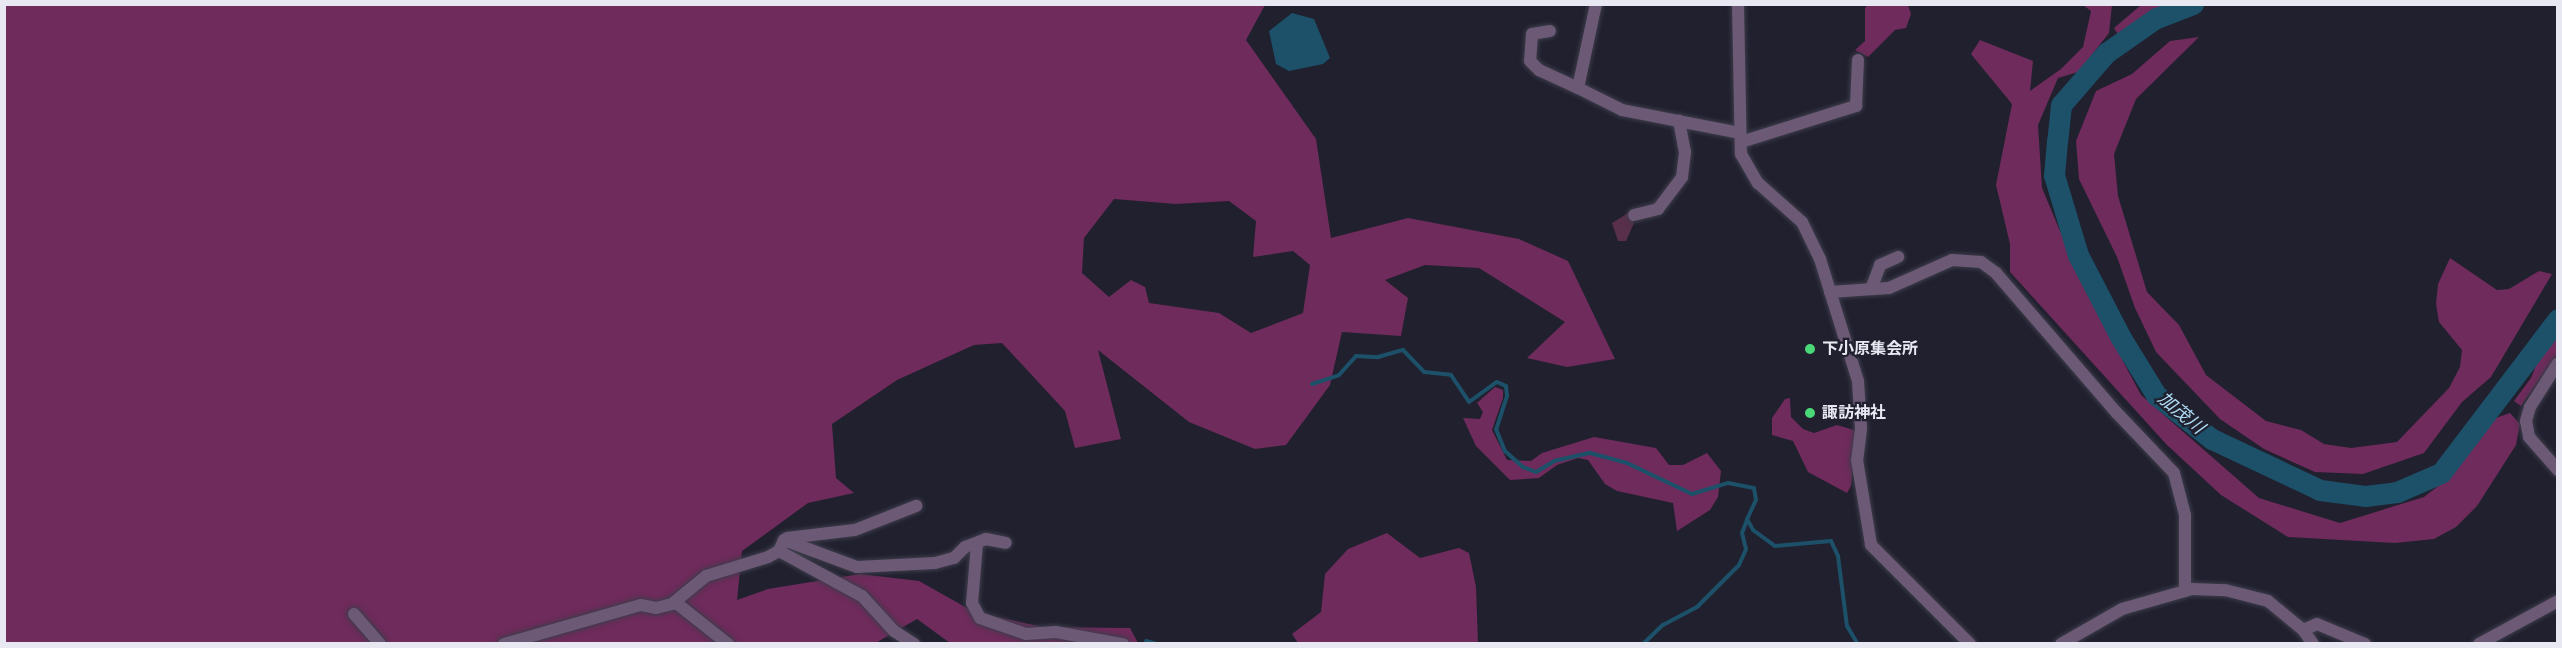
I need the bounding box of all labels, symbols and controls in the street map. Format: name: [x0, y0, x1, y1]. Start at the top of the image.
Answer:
place label: 下小原集会所: [1822, 339, 1918, 359]
marker: 下小原集会所: [1803, 342, 1817, 356]
water label: 加茂川: [2153, 387, 2209, 439]
place label: 諏訪神社: [1822, 403, 1886, 423]
marker: 諏訪神社: [1803, 406, 1817, 420]

